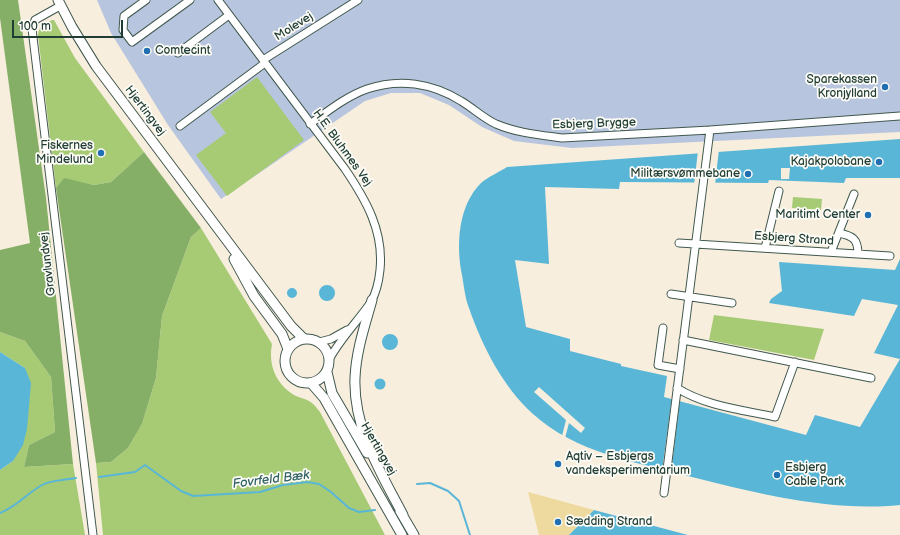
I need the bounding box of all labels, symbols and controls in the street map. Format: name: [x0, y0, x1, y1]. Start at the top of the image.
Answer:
street label: Molevej: [272, 10, 316, 44]
scale bar: [14, 12, 125, 38]
text: 100 m: [19, 19, 51, 34]
place label: Comtecint: [155, 44, 210, 58]
marker: Comtecint: [142, 46, 152, 56]
place label: Sparekassen Kronjylland: [807, 73, 877, 101]
marker: Sparekassen Kronjylland: [880, 82, 890, 92]
street label: Hjertingvej: [121, 83, 169, 139]
street label: H.E. Bluhmes Vej: [309, 107, 375, 189]
street label: Esbjerg Brygge: [552, 115, 636, 133]
place label: Fiskernes Mindelund: [36, 139, 93, 167]
marker: Fiskernes Mindelund: [96, 148, 106, 158]
place label: Kajakpolobane: [790, 155, 871, 169]
marker: Kajakpolobane: [874, 157, 884, 167]
place label: Militærsvømmebane: [630, 167, 740, 181]
marker: Militærsvømmebane: [743, 169, 753, 179]
place label: Maritimt Center: [775, 208, 860, 222]
marker: Maritimt Center: [863, 210, 873, 220]
street label: Esbjerg Strand: [754, 229, 834, 249]
street label: Gravlundvej: [37, 231, 59, 297]
street label: Hjertingvej: [357, 420, 399, 478]
place label: Aqtiv – Esbjergs vandeksperimentarium: [566, 450, 690, 478]
marker: Aqtiv – Esbjergs vandeksperimentarium: [553, 459, 563, 469]
place label: Esbjerg Cable Park: [785, 461, 844, 489]
water label: Fovrfeld Bæk: [232, 468, 310, 492]
marker: Esbjerg Cable Park: [772, 470, 782, 480]
place label: Sædding Strand: [566, 515, 652, 529]
marker: Sædding Strand: [553, 517, 563, 527]

